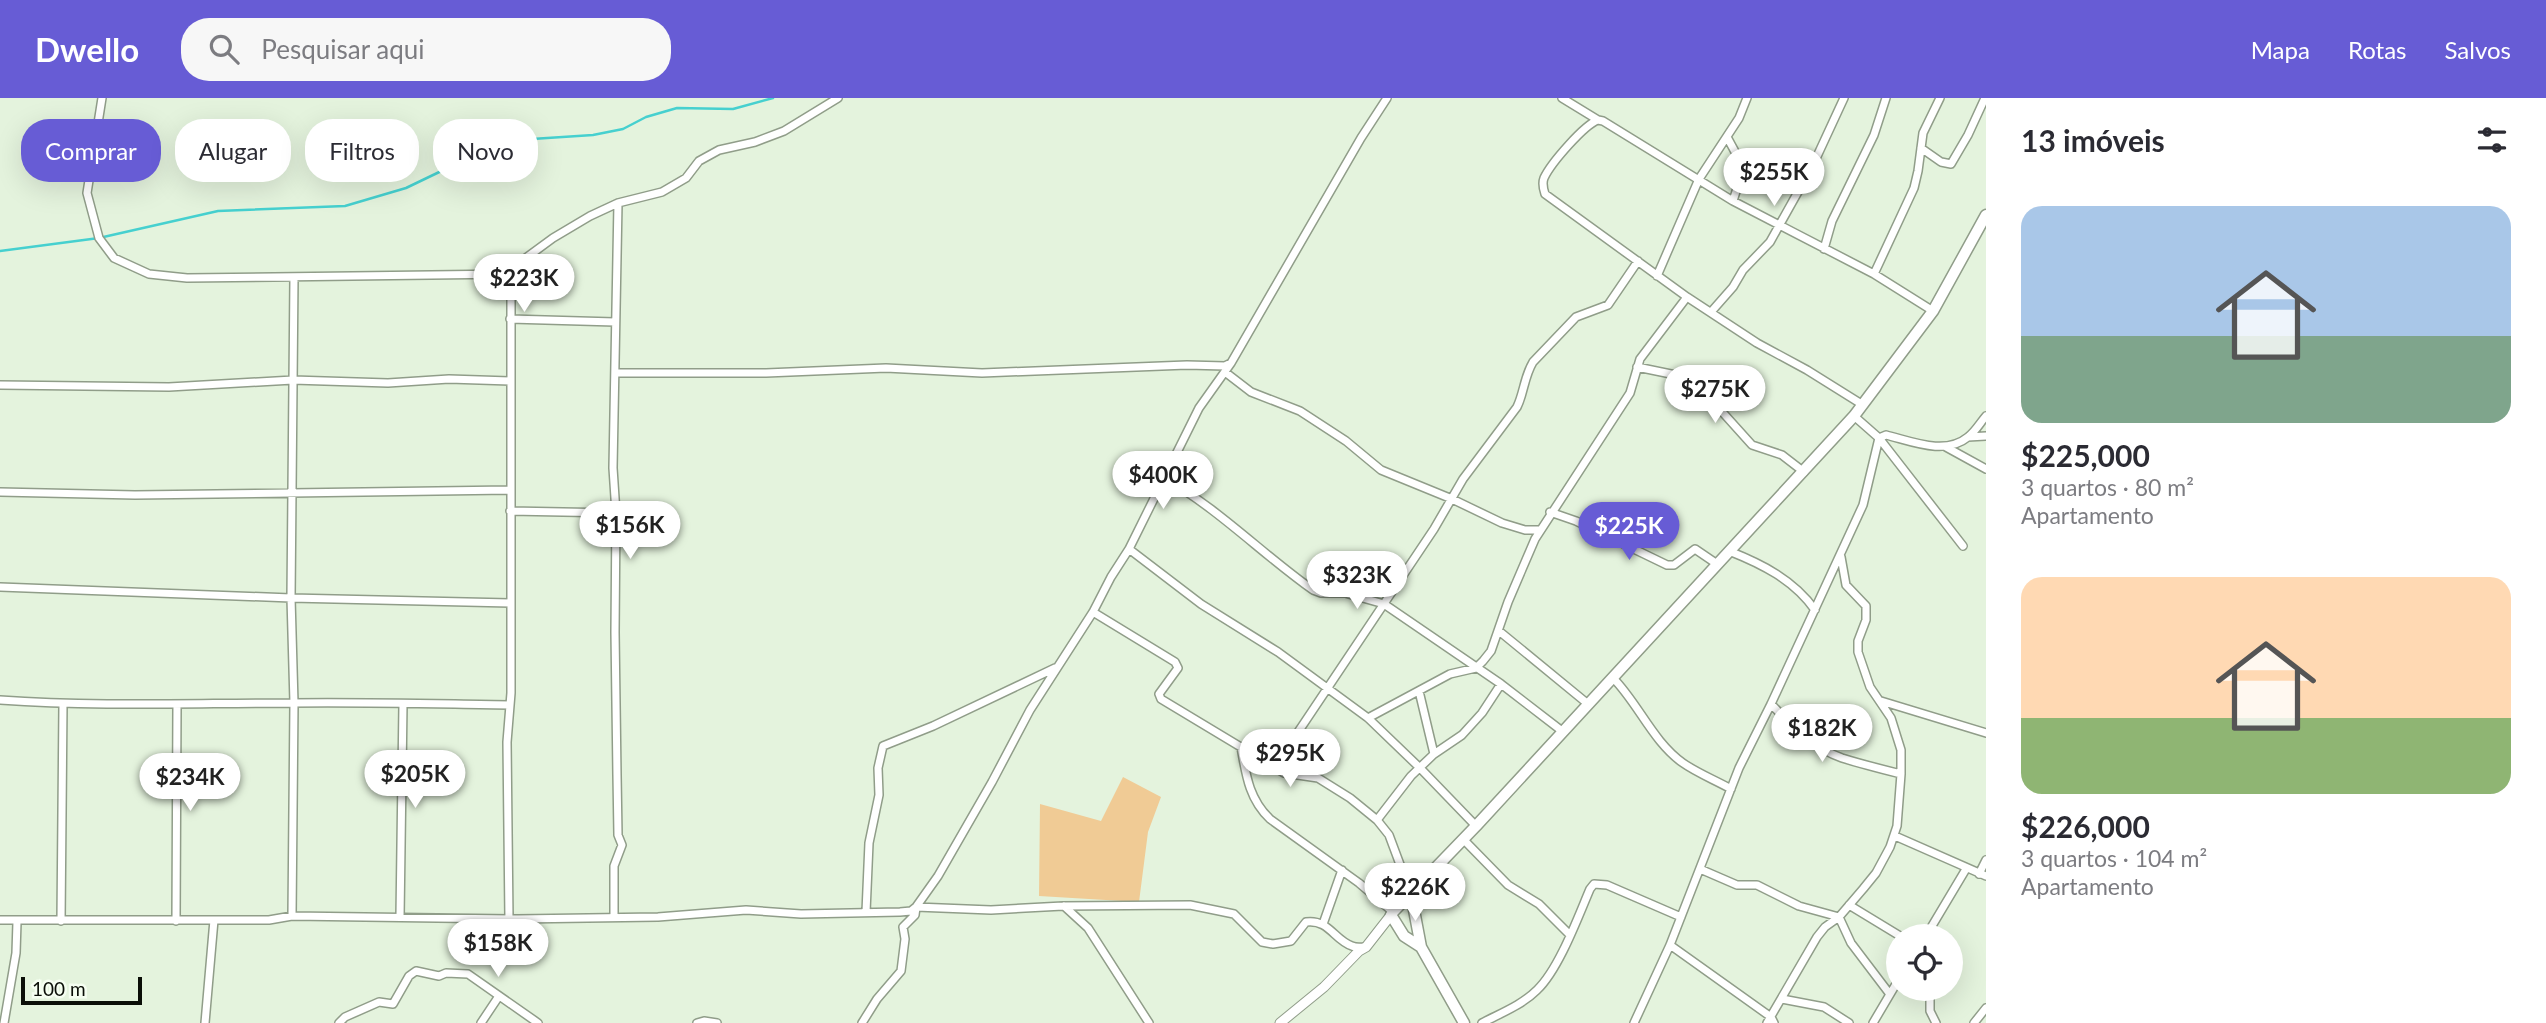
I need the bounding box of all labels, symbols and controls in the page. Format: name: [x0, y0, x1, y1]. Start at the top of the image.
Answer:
search box: [181, 18, 671, 81]
text: Dwello: [35, 29, 139, 69]
icon: search: [205, 30, 243, 68]
text: Pesquisar aqui: [261, 33, 424, 65]
text: Mapa: [2251, 35, 2310, 64]
text: Rotas: [2348, 35, 2407, 64]
text: Salvos: [2445, 35, 2511, 64]
chip: Comprar: [21, 119, 161, 182]
chip: Alugar: [175, 119, 291, 182]
chip: Filtros: [305, 119, 419, 182]
chip: Novo: [433, 119, 538, 182]
icon: filters: [2473, 121, 2511, 159]
text: 13 imóveis: [2021, 122, 2165, 158]
pin: $255K: [1725, 148, 1823, 208]
text: $255K: [1739, 157, 1809, 185]
icon: home: [2203, 252, 2329, 378]
pin: $223K: [475, 254, 573, 314]
text: $223K: [489, 263, 559, 291]
pin: $275K: [1666, 366, 1764, 425]
text: $275K: [1680, 374, 1750, 402]
text: $225,000: [2021, 437, 2150, 473]
pin: $400K: [1114, 452, 1212, 511]
text: $400K: [1128, 460, 1198, 488]
text: 3 quartos · 80 m²: [2021, 473, 2194, 501]
text: Apartamento: [2021, 501, 2154, 529]
pin: $156K: [581, 502, 679, 561]
pin: $225K: [1580, 503, 1678, 562]
text: $156K: [595, 510, 665, 538]
text: $225K: [1594, 511, 1664, 539]
pin: $323K: [1308, 552, 1406, 611]
text: $323K: [1322, 560, 1392, 588]
icon: home: [2203, 623, 2329, 749]
pin: $182K: [1773, 704, 1871, 764]
text: $182K: [1787, 713, 1857, 741]
pin: $295K: [1241, 730, 1339, 789]
text: $295K: [1255, 738, 1325, 766]
pin: $205K: [366, 750, 464, 810]
pin: $234K: [141, 754, 239, 813]
text: $205K: [380, 759, 450, 787]
text: $234K: [155, 762, 225, 790]
text: $226,000: [2021, 808, 2150, 844]
text: 3 quartos · 104 m²: [2021, 844, 2207, 872]
pin: $226K: [1366, 864, 1464, 923]
text: $226K: [1380, 872, 1450, 900]
text: Apartamento: [2021, 872, 2154, 900]
pin: $158K: [449, 920, 547, 979]
map controls: [1886, 924, 1963, 1001]
button: locate: [1886, 924, 1963, 1001]
text: $158K: [463, 928, 533, 956]
scale bar: [21, 974, 142, 1006]
text: 100 m: [32, 977, 86, 1000]

